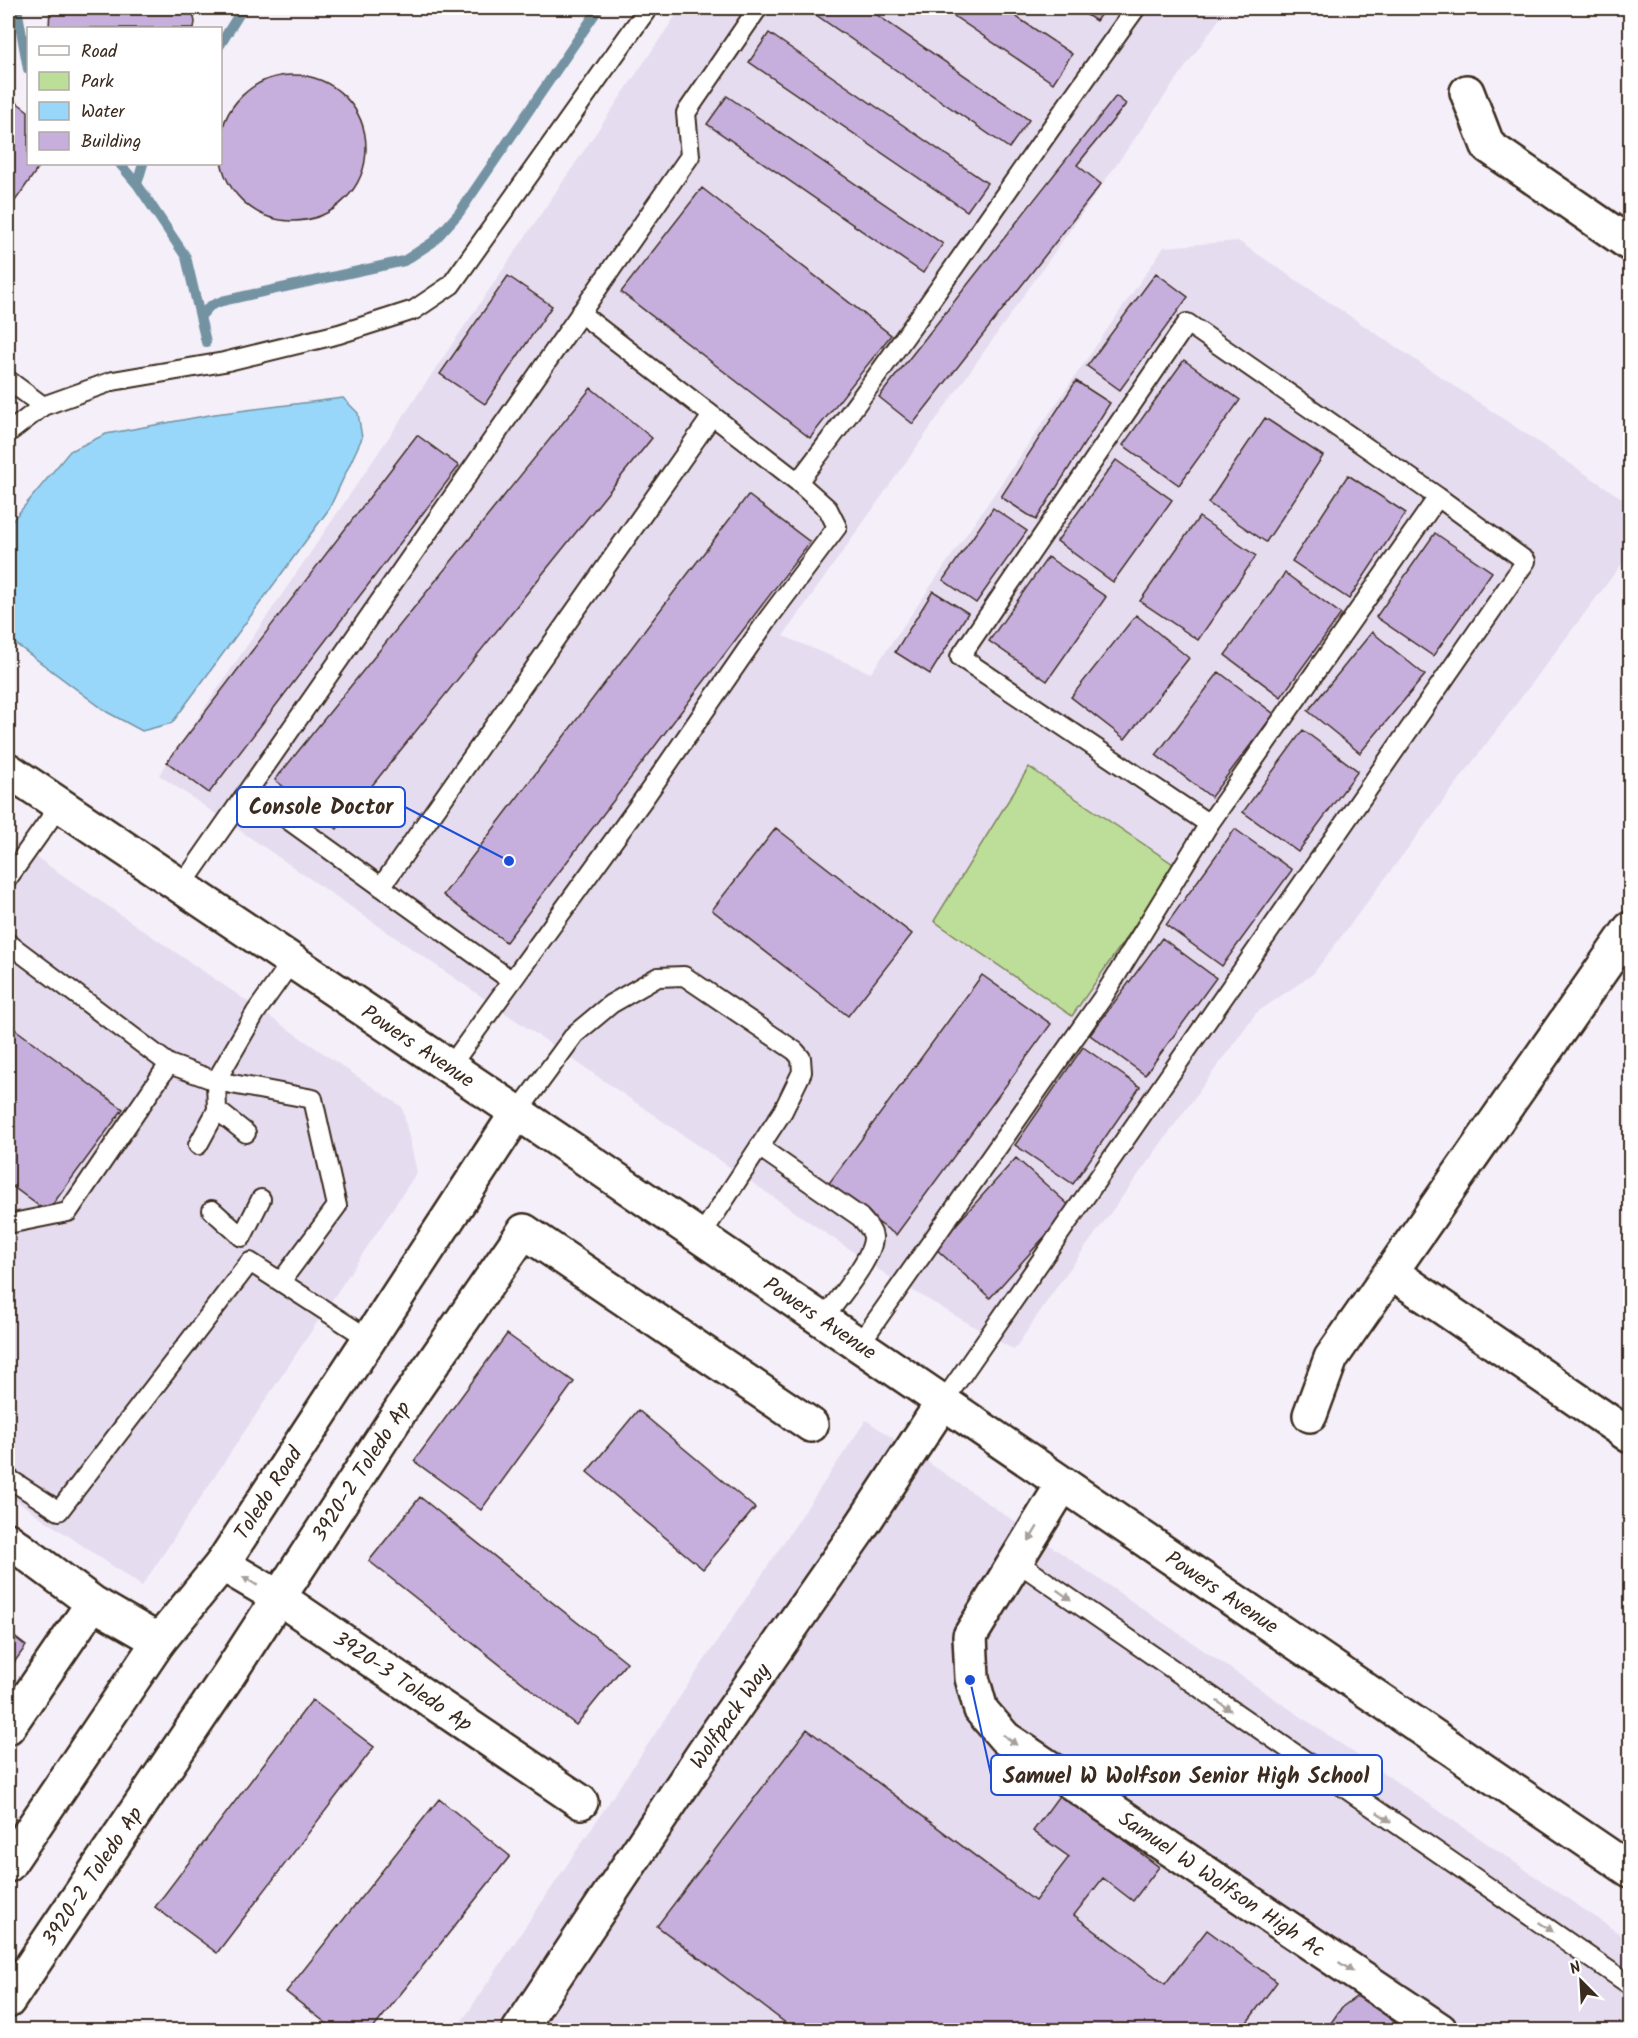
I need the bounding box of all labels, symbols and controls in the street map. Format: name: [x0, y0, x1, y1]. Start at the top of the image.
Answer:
legend: [27, 27, 222, 165]
text: Road: [81, 38, 118, 67]
text: Park: [81, 68, 114, 97]
text: Water: [81, 98, 126, 127]
text: Building: [81, 128, 141, 157]
callout: Console Doctor: [237, 787, 405, 827]
text: Console Doctor: [249, 791, 394, 826]
street label: Powers Avenue: [354, 997, 481, 1098]
street label: Powers Avenue: [756, 1269, 883, 1370]
street label: 3920-2 Toledo Ap: [304, 1395, 420, 1549]
street label: Toledo Road: [227, 1440, 312, 1547]
one-way arrow: [1028, 1526, 1039, 1542]
street label: Powers Avenue: [1158, 1543, 1285, 1644]
one-way arrow: [242, 1575, 258, 1586]
one-way arrow: [1056, 1589, 1072, 1601]
street label: 3920-3 Toledo Ap: [326, 1623, 478, 1741]
street label: Wolfpack Way: [683, 1657, 780, 1777]
one-way arrow: [1216, 1700, 1232, 1712]
one-way arrow: [1002, 1734, 1018, 1747]
callout: Samuel W Wolfson Senior High School: [991, 1755, 1382, 1795]
text: Samuel W Wolfson Senior High School: [1003, 1760, 1369, 1795]
street label: 3920-2 Toledo Ap: [34, 1801, 152, 1953]
street label: Samuel W Wolfson High Ac: [1111, 1803, 1331, 1967]
one-way arrow: [1376, 1811, 1392, 1823]
one-way arrow: [1537, 1921, 1553, 1933]
north arrow: [1551, 1951, 1611, 2011]
text: N: [1566, 1955, 1585, 1982]
one-way arrow: [1337, 1961, 1353, 1973]

